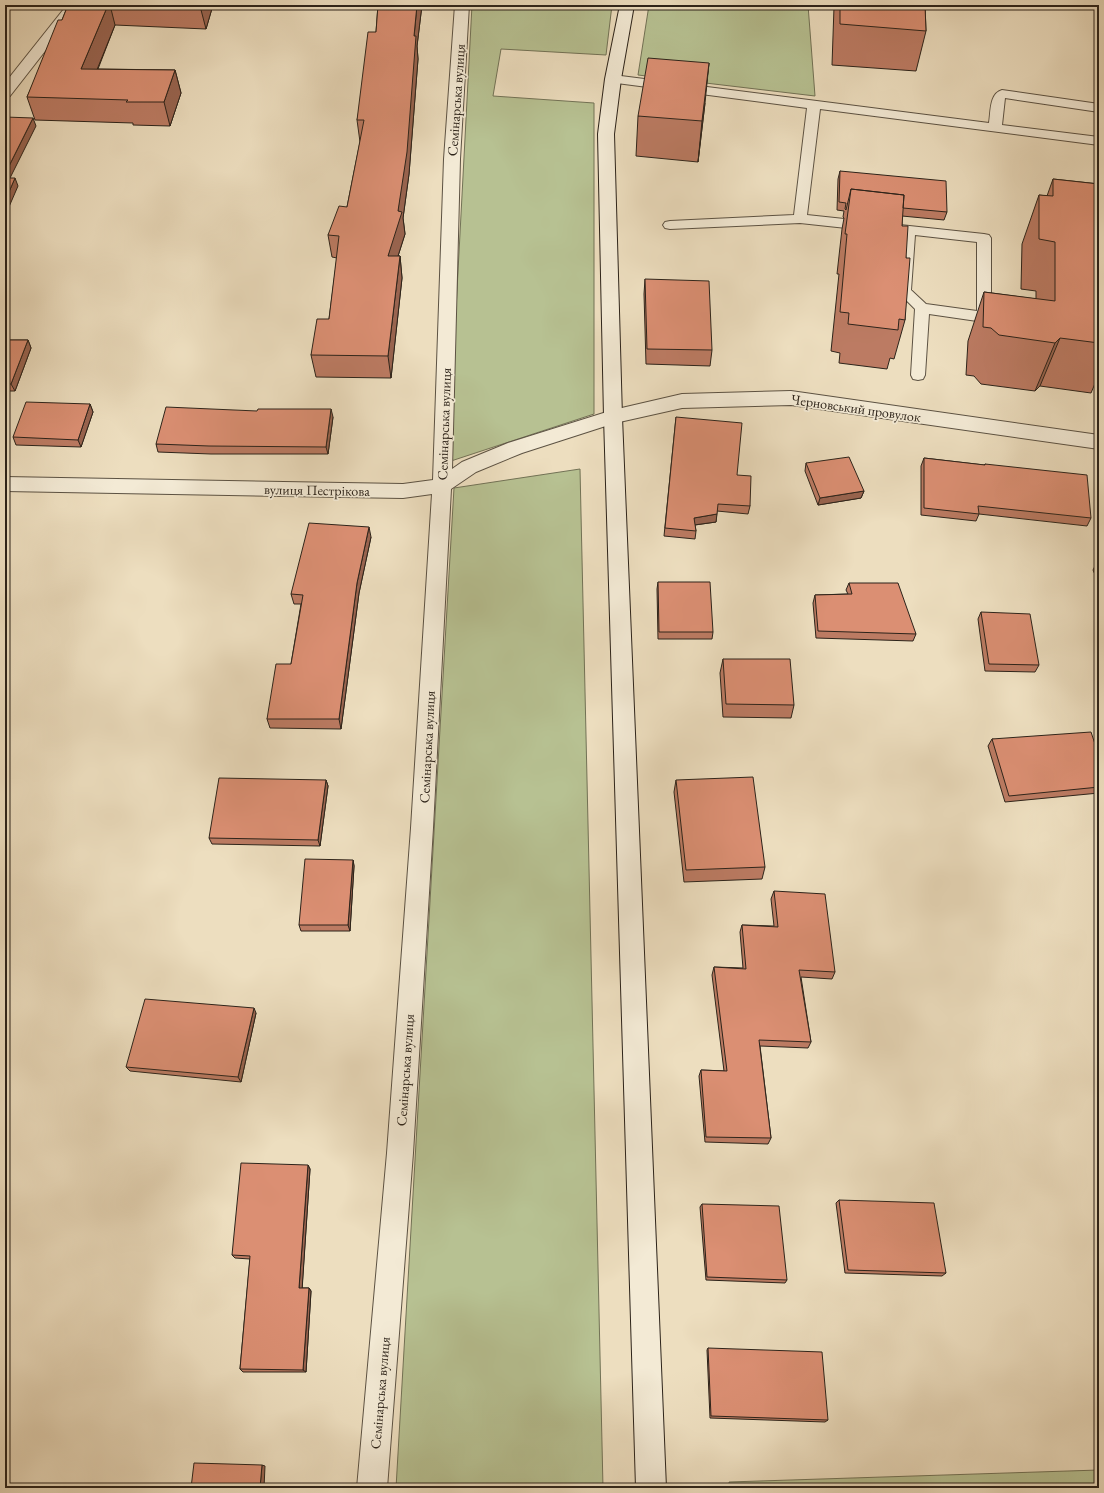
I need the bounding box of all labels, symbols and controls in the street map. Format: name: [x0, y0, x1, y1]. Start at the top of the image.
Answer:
street label: Семінарська вулиця: [443, 43, 469, 157]
street label: Семінарська вулиця: [433, 367, 455, 481]
street label: Черновський провулок: [790, 390, 922, 426]
street label: вулиця Пестрікова: [264, 480, 370, 500]
street label: Семінарська вулиця: [415, 690, 439, 804]
street label: Семінарська вулиця: [392, 1013, 418, 1127]
street label: Семінарська вулиця: [366, 1336, 394, 1450]

